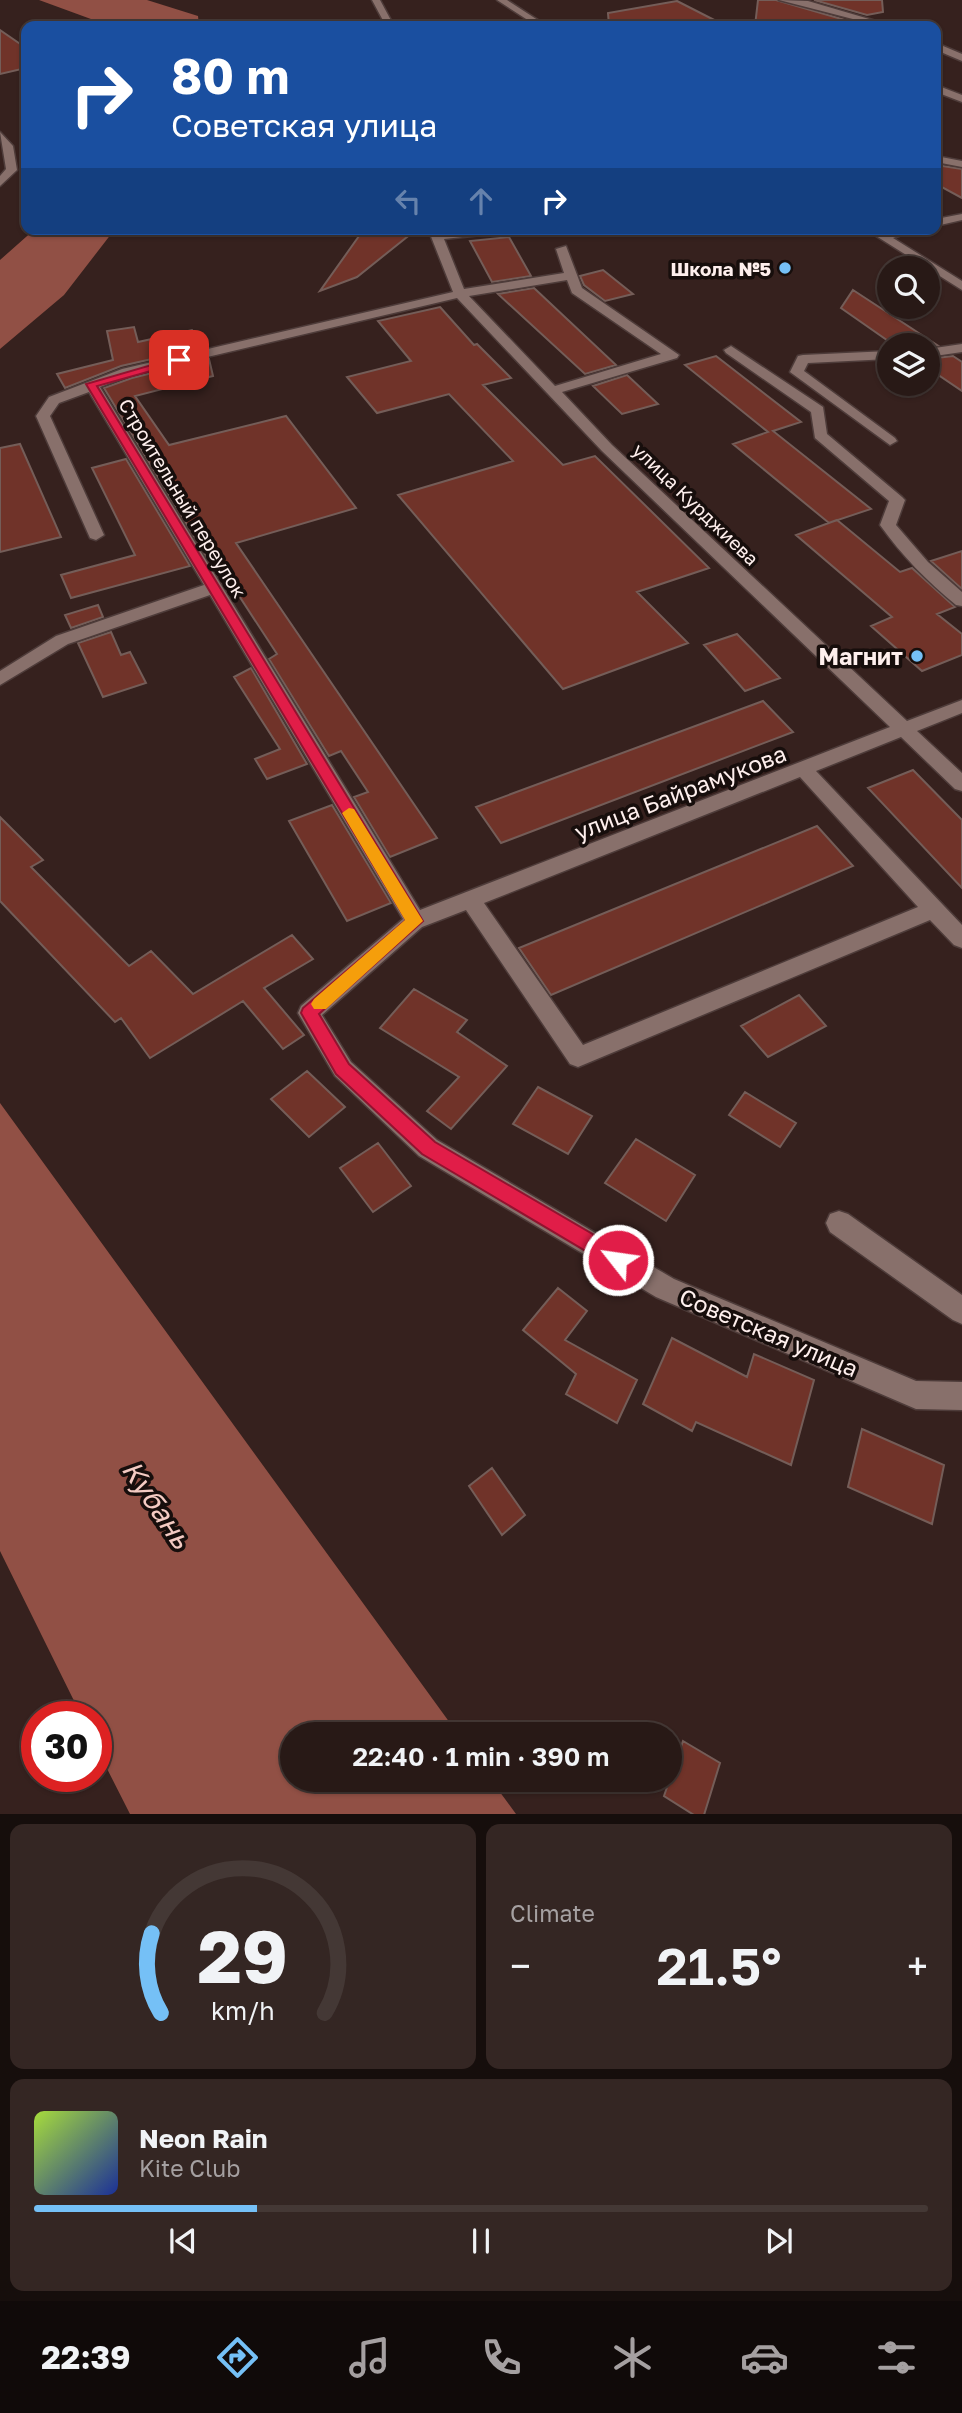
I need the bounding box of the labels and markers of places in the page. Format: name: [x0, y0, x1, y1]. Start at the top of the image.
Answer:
place label: Школа №5: [670, 257, 771, 280]
marker: Школа №5: [777, 260, 793, 276]
pin: [149, 330, 209, 390]
place label: Магнит: [819, 642, 903, 670]
marker: Магнит: [909, 648, 925, 664]

